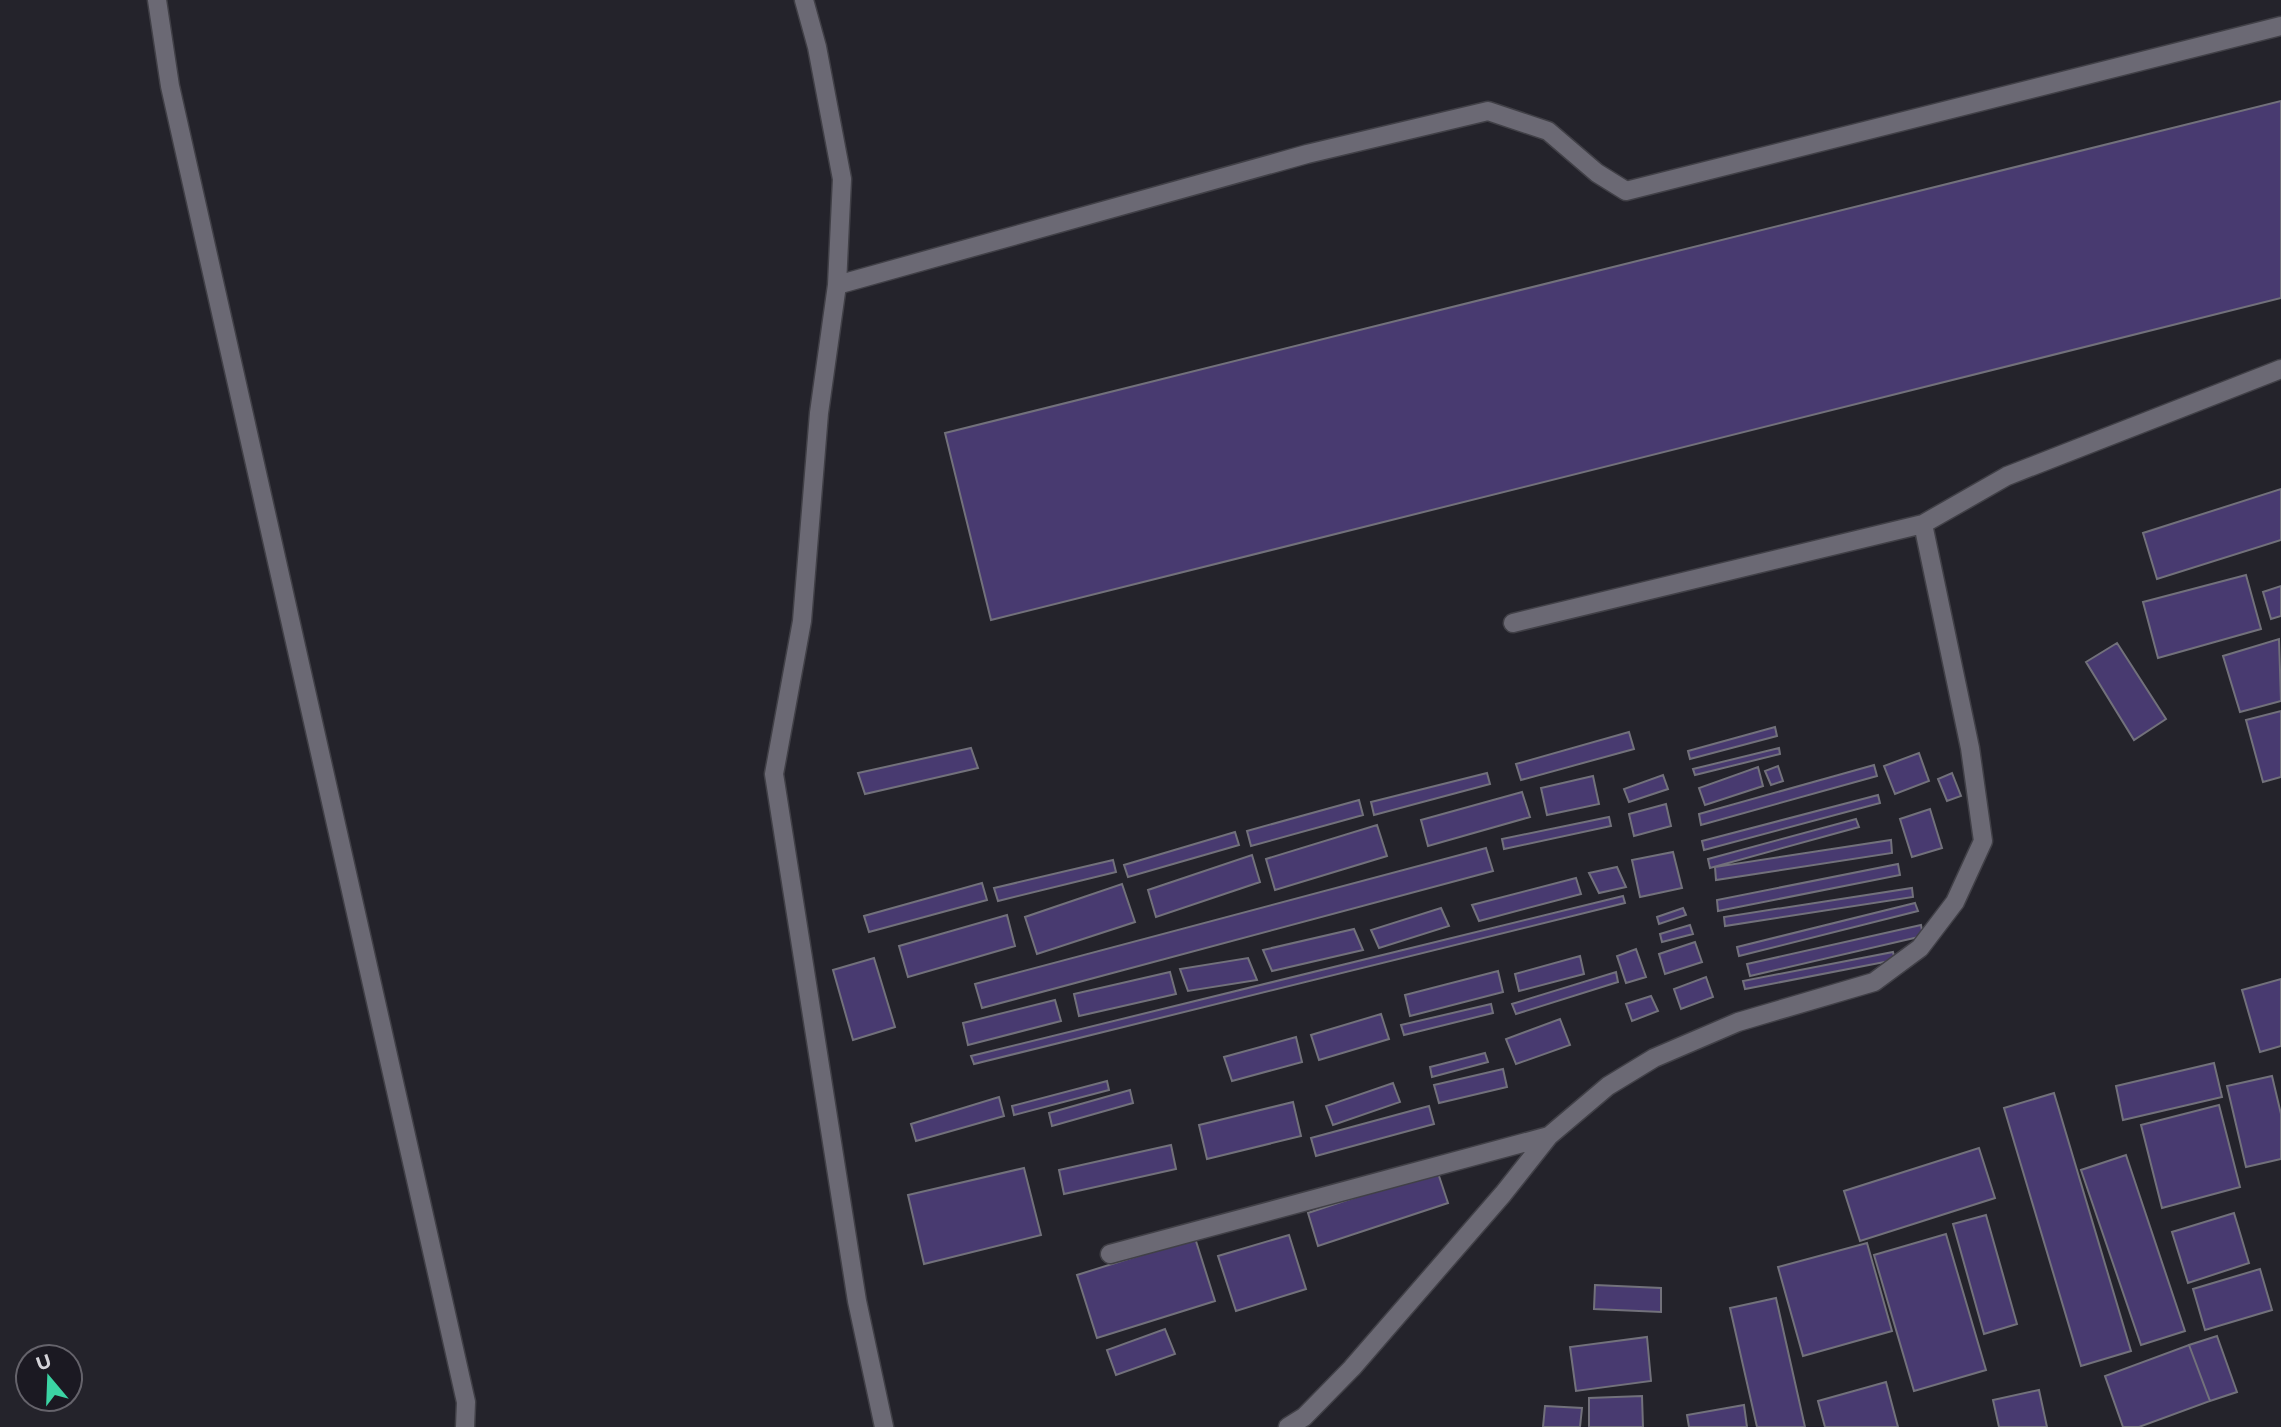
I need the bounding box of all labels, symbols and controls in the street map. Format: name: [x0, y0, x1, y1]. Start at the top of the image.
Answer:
north arrow: [14, 1343, 84, 1413]
text: U: [33, 1349, 54, 1376]

